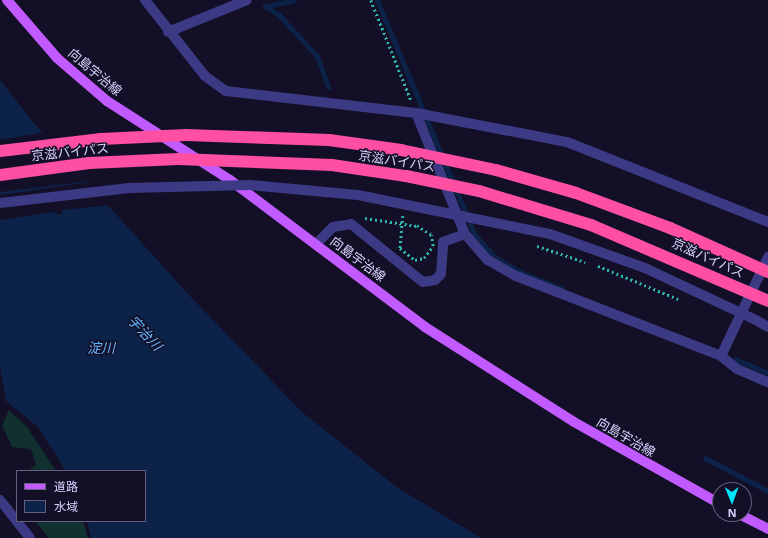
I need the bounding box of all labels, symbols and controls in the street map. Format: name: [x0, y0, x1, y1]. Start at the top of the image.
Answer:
street label: 向島宇治線: [65, 45, 125, 99]
street label: 京滋バイパス: [30, 140, 110, 164]
street label: 京滋バイパス: [357, 147, 437, 175]
street label: 向島宇治線: [327, 233, 389, 285]
street label: 京滋バイパス: [669, 235, 747, 281]
water label: 宇治川: [125, 312, 165, 354]
water label: 淀川: [87, 340, 115, 356]
street label: 向島宇治線: [594, 414, 658, 460]
legend: [16, 470, 146, 522]
text: 道路: [54, 478, 78, 495]
north arrow: [712, 482, 752, 522]
text: 水域: [54, 498, 78, 515]
text: N: [728, 506, 737, 521]

